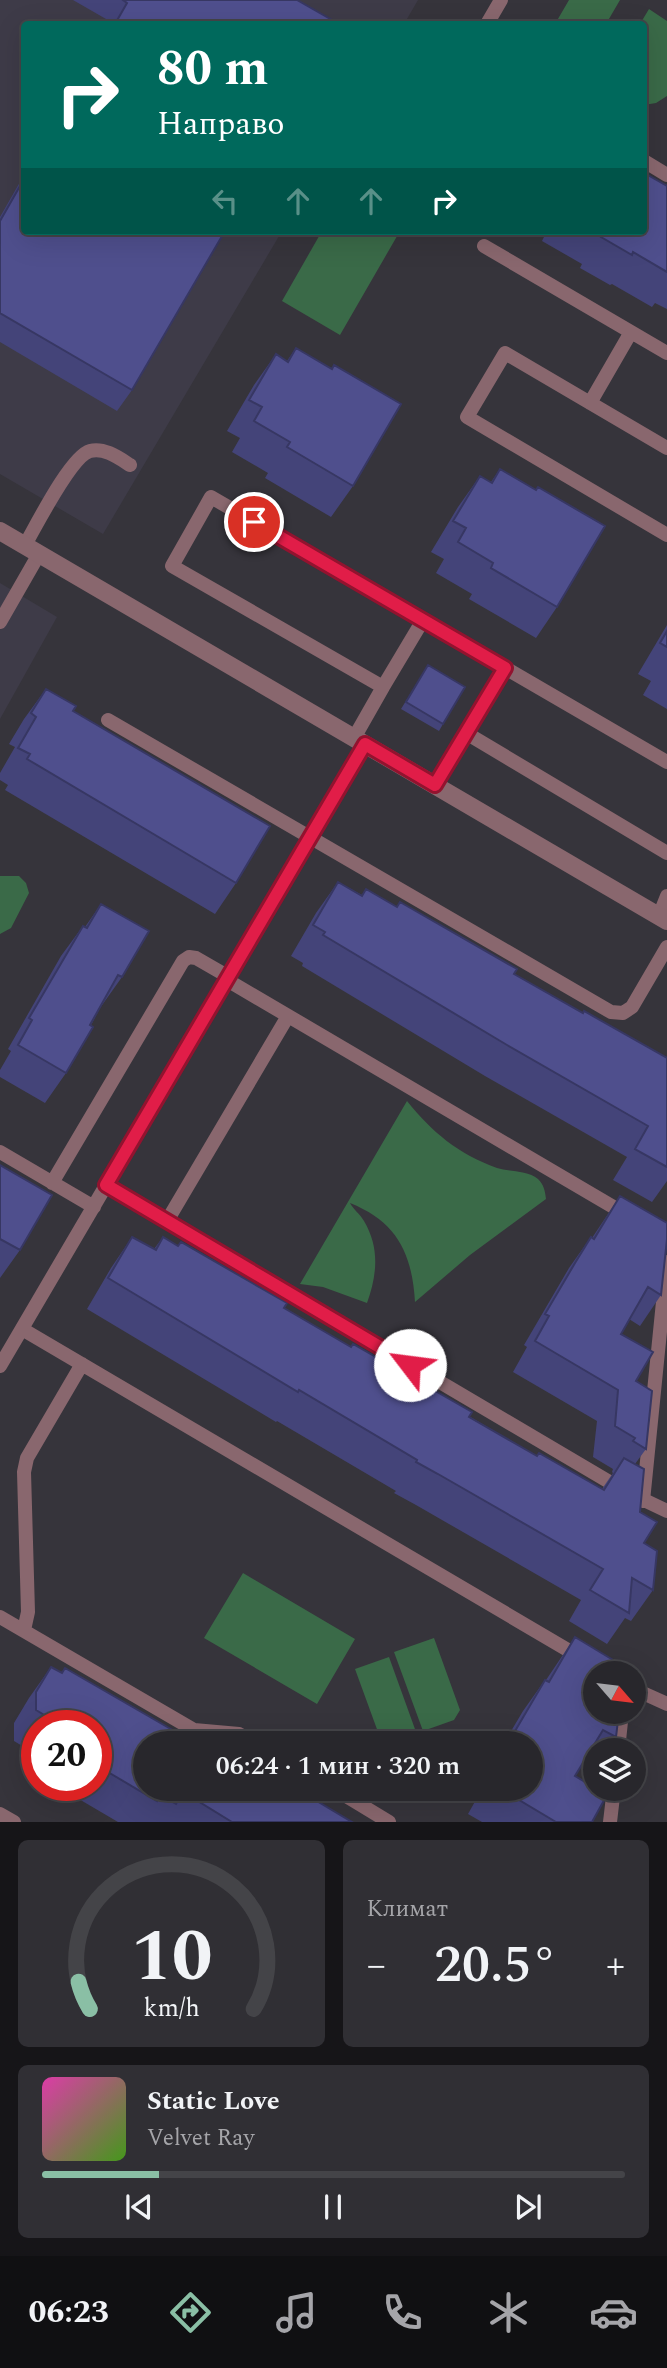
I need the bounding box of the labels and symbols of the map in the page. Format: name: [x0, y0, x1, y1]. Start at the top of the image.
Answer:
pin: [224, 492, 284, 552]
position arrow: [373, 1328, 447, 1402]
north arrow: [583, 1661, 646, 1724]
speed limit sign: 20: [21, 1710, 112, 1801]

